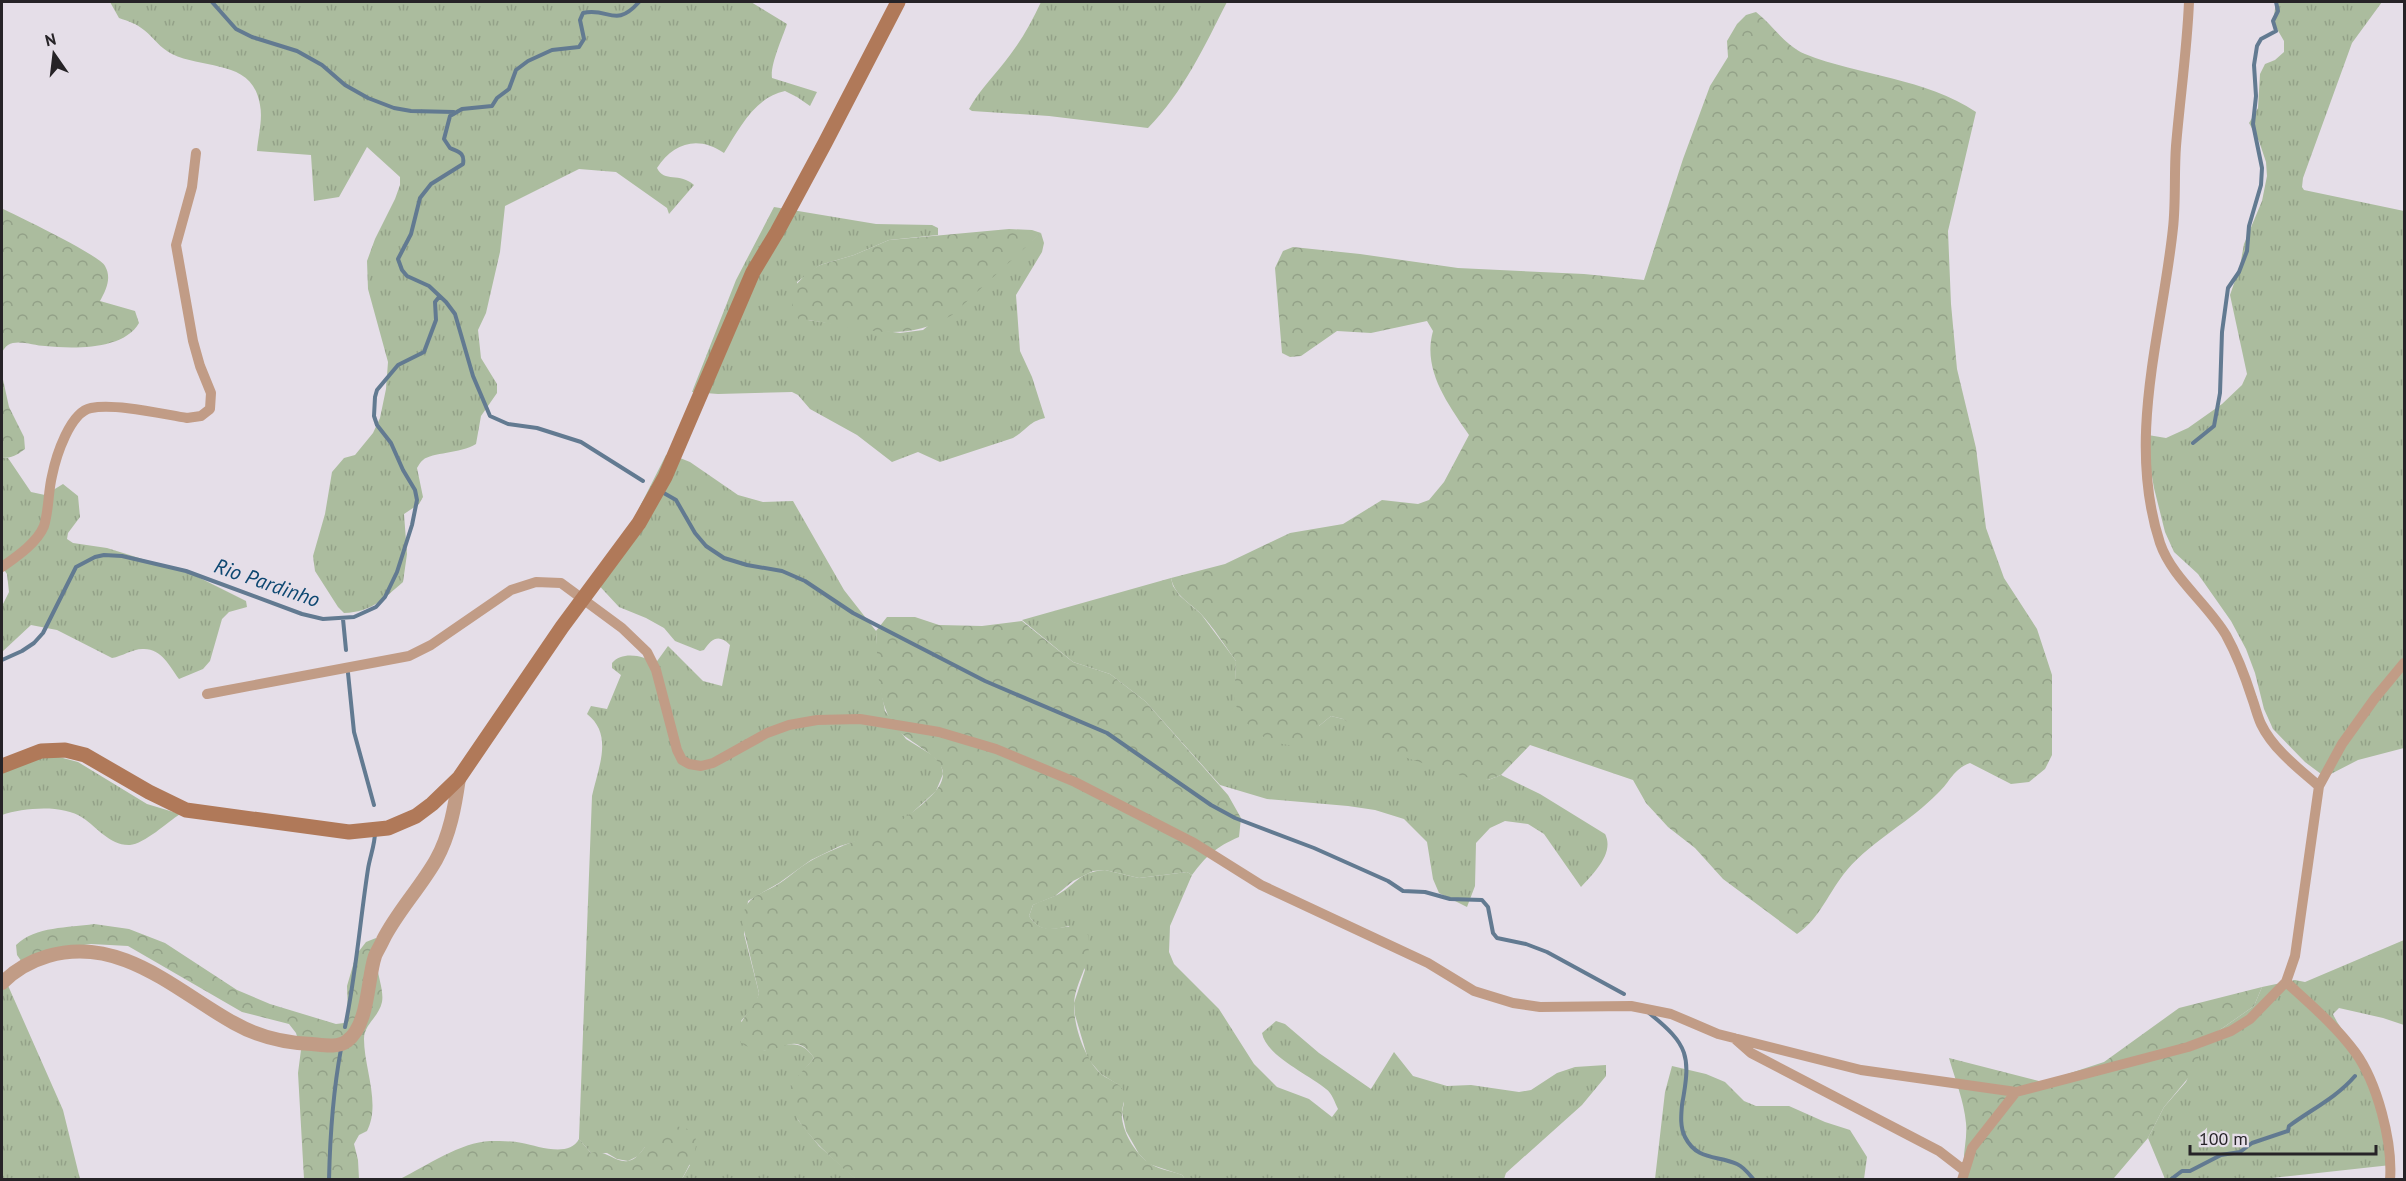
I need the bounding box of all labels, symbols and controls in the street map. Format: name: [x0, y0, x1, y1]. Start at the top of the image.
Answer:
north arrow: [24, 24, 84, 84]
text: N: [43, 28, 58, 50]
water label: Rio Pardinho: [211, 552, 324, 613]
scale bar: [2190, 1118, 2376, 1156]
text: 100 m: [2199, 1127, 2248, 1150]

